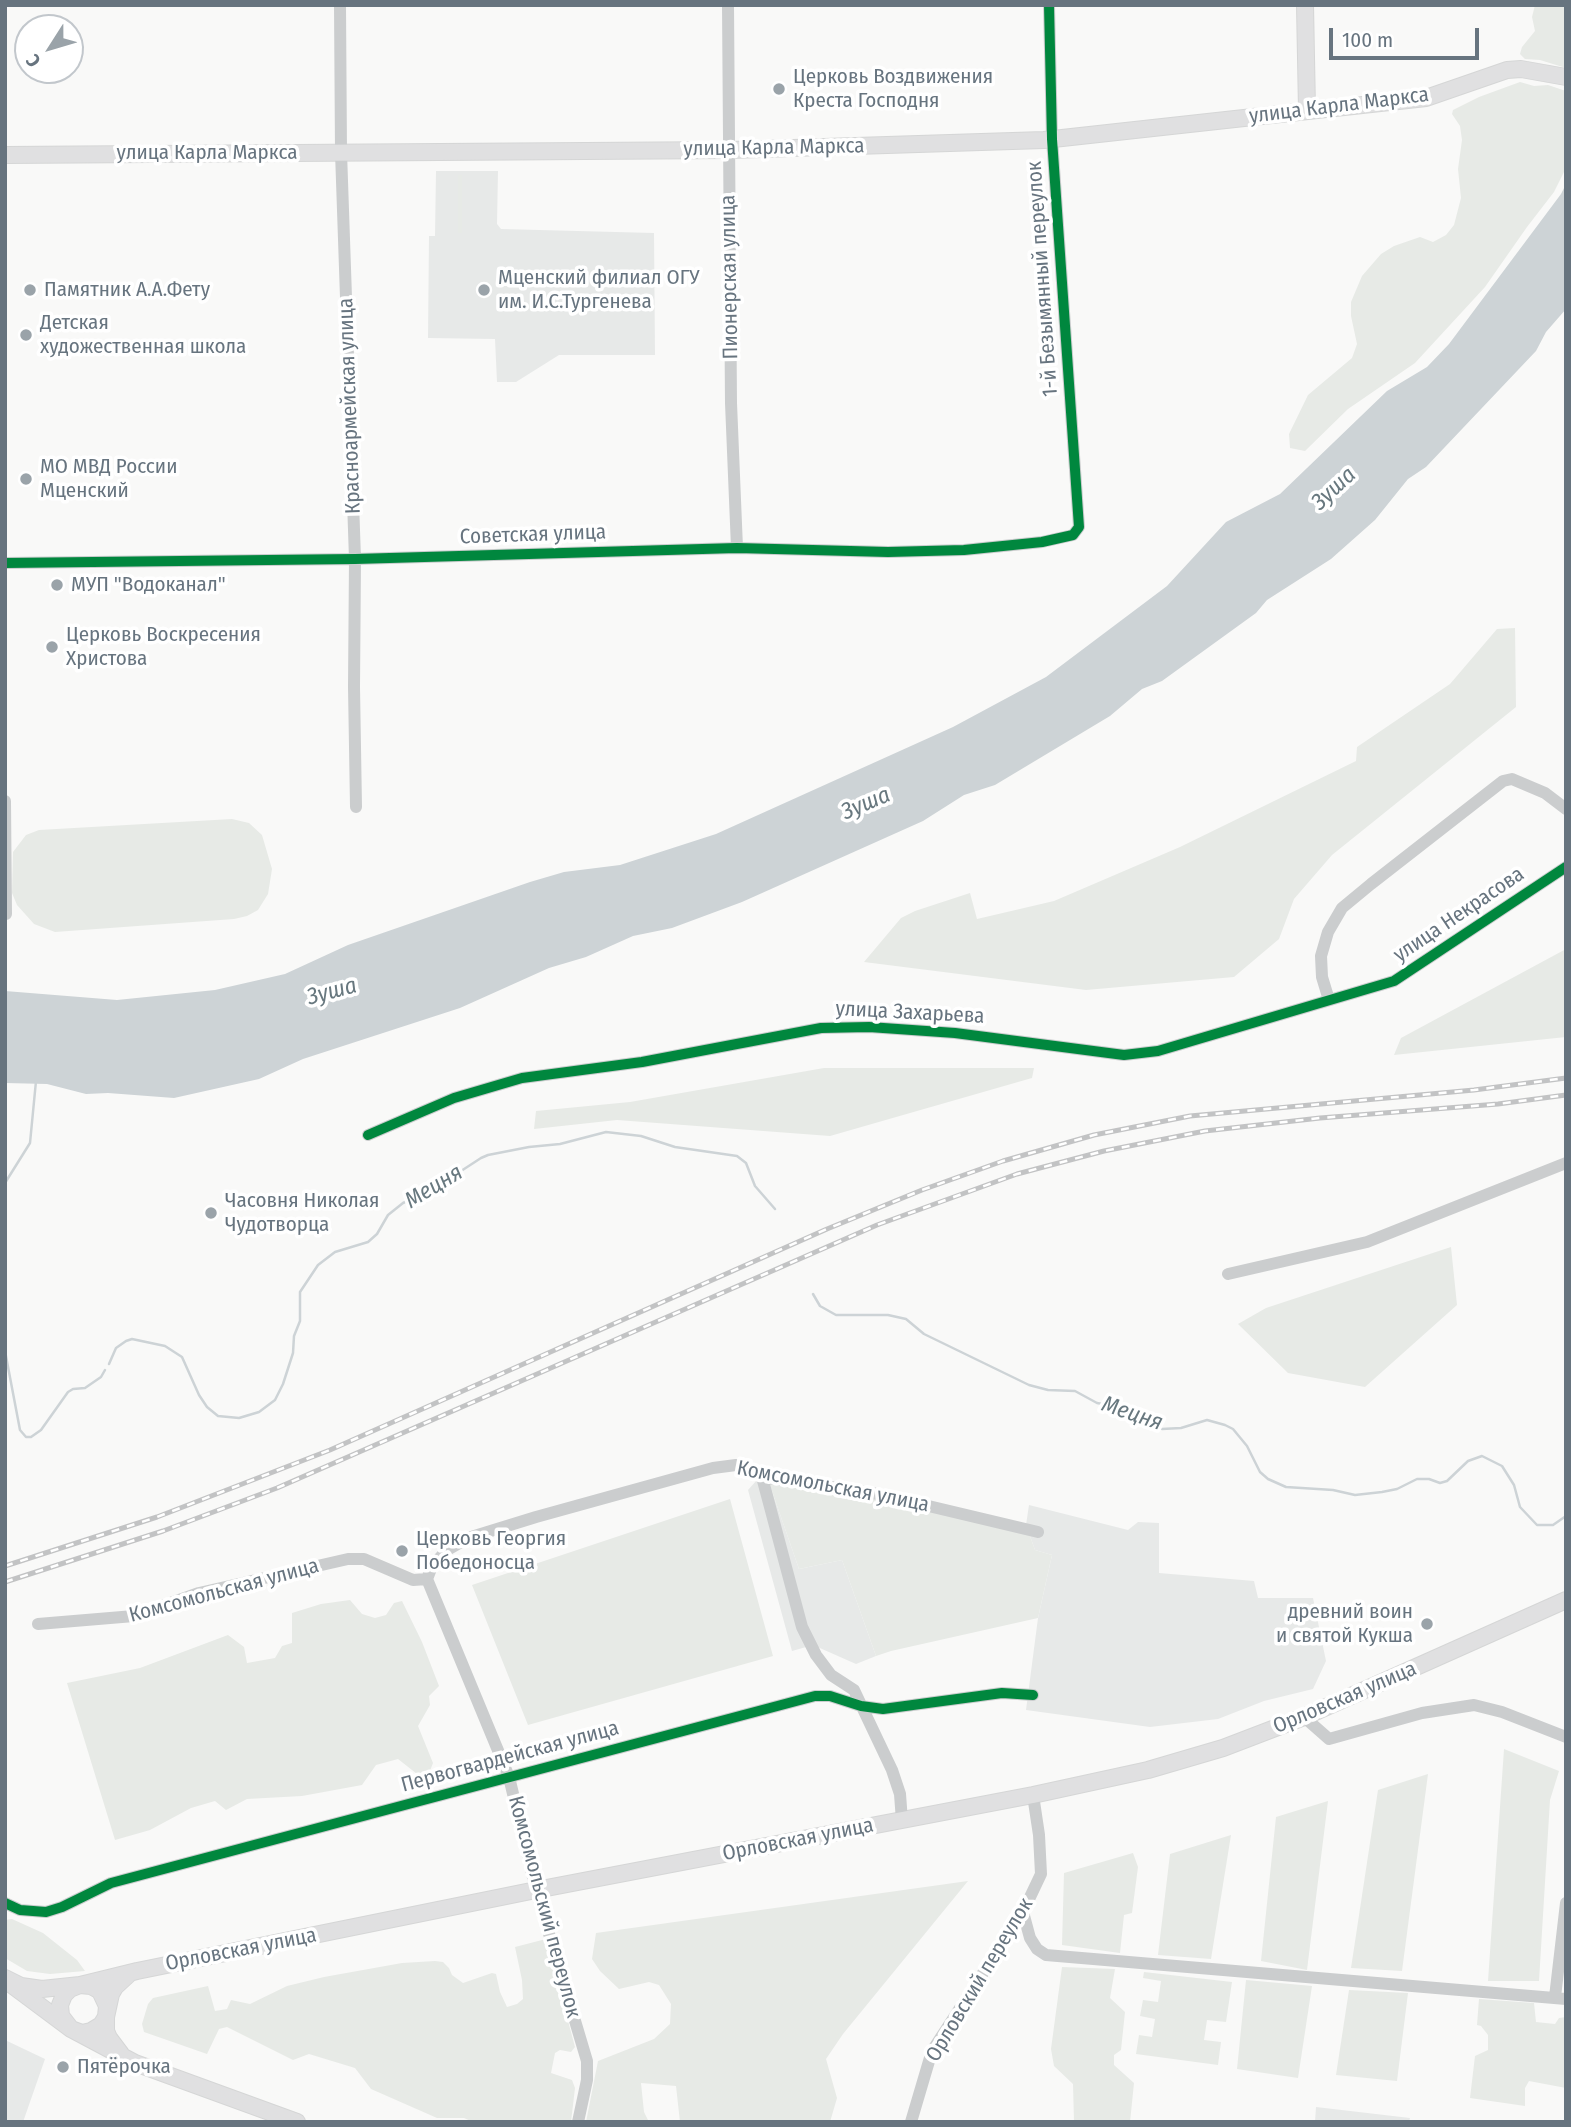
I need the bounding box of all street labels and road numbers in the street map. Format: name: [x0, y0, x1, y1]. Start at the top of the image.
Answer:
street label: улица Карла Маркса: [1248, 82, 1430, 130]
street label: улица Карла Маркса: [683, 134, 865, 162]
street label: улица Карла Маркса: [117, 140, 297, 166]
street label: 1-й Безымянный переулок: [1022, 160, 1064, 398]
street label: Пионерская улица: [716, 195, 744, 359]
street label: Красноармейская улица: [334, 298, 366, 514]
street label: Советская улица: [459, 520, 607, 550]
street label: улица Некрасова: [1389, 862, 1529, 968]
street label: улица Захарьева: [835, 997, 985, 1029]
street label: Комсомольская улица: [735, 1456, 931, 1518]
street label: Комсомольская улица: [126, 1554, 322, 1628]
street label: Орловская улица: [1270, 1656, 1420, 1740]
street label: Первогвардейская улица: [398, 1716, 622, 1798]
street label: Комсомольский переулок: [502, 1793, 586, 2021]
street label: Орловская улица: [720, 1813, 876, 1867]
street label: Орловский переулок: [921, 1894, 1039, 2066]
street label: Орловская улица: [163, 1923, 319, 1977]

